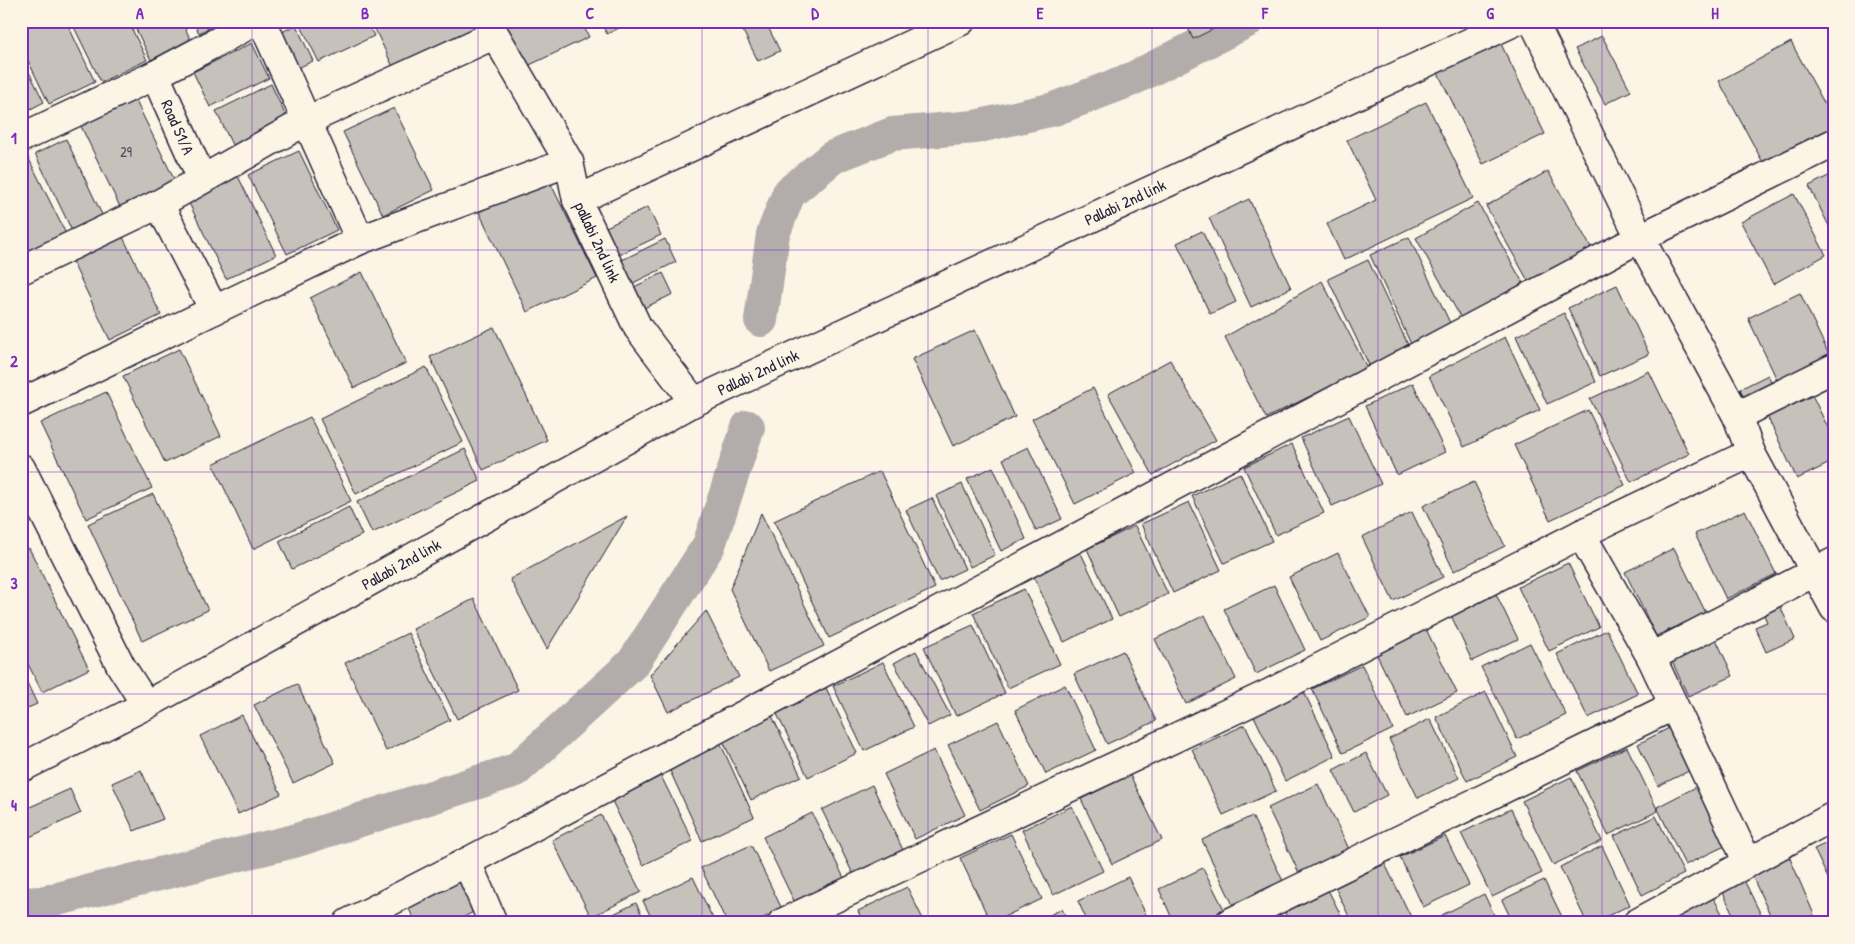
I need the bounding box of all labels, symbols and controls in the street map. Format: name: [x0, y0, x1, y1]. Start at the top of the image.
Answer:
text: A: [136, 2, 144, 24]
text: B: [361, 2, 369, 24]
text: C: [586, 2, 595, 24]
text: D: [811, 2, 819, 24]
text: E: [1036, 2, 1044, 24]
text: F: [1261, 2, 1269, 24]
text: G: [1486, 2, 1494, 24]
text: H: [1711, 2, 1719, 24]
street label: Road S1/A: [156, 96, 200, 158]
text: 1: [11, 127, 17, 149]
house number: 29: [120, 142, 132, 161]
street label: Pallabi 2nd link: [1081, 173, 1170, 230]
street label: pallabi 2nd link: [570, 198, 626, 286]
street label: Pallabi 2nd link: [714, 343, 803, 400]
text: 2: [10, 350, 18, 372]
street label: Pallabi 2nd link: [357, 533, 445, 595]
text: 3: [10, 572, 18, 594]
text: 4: [11, 794, 17, 816]

